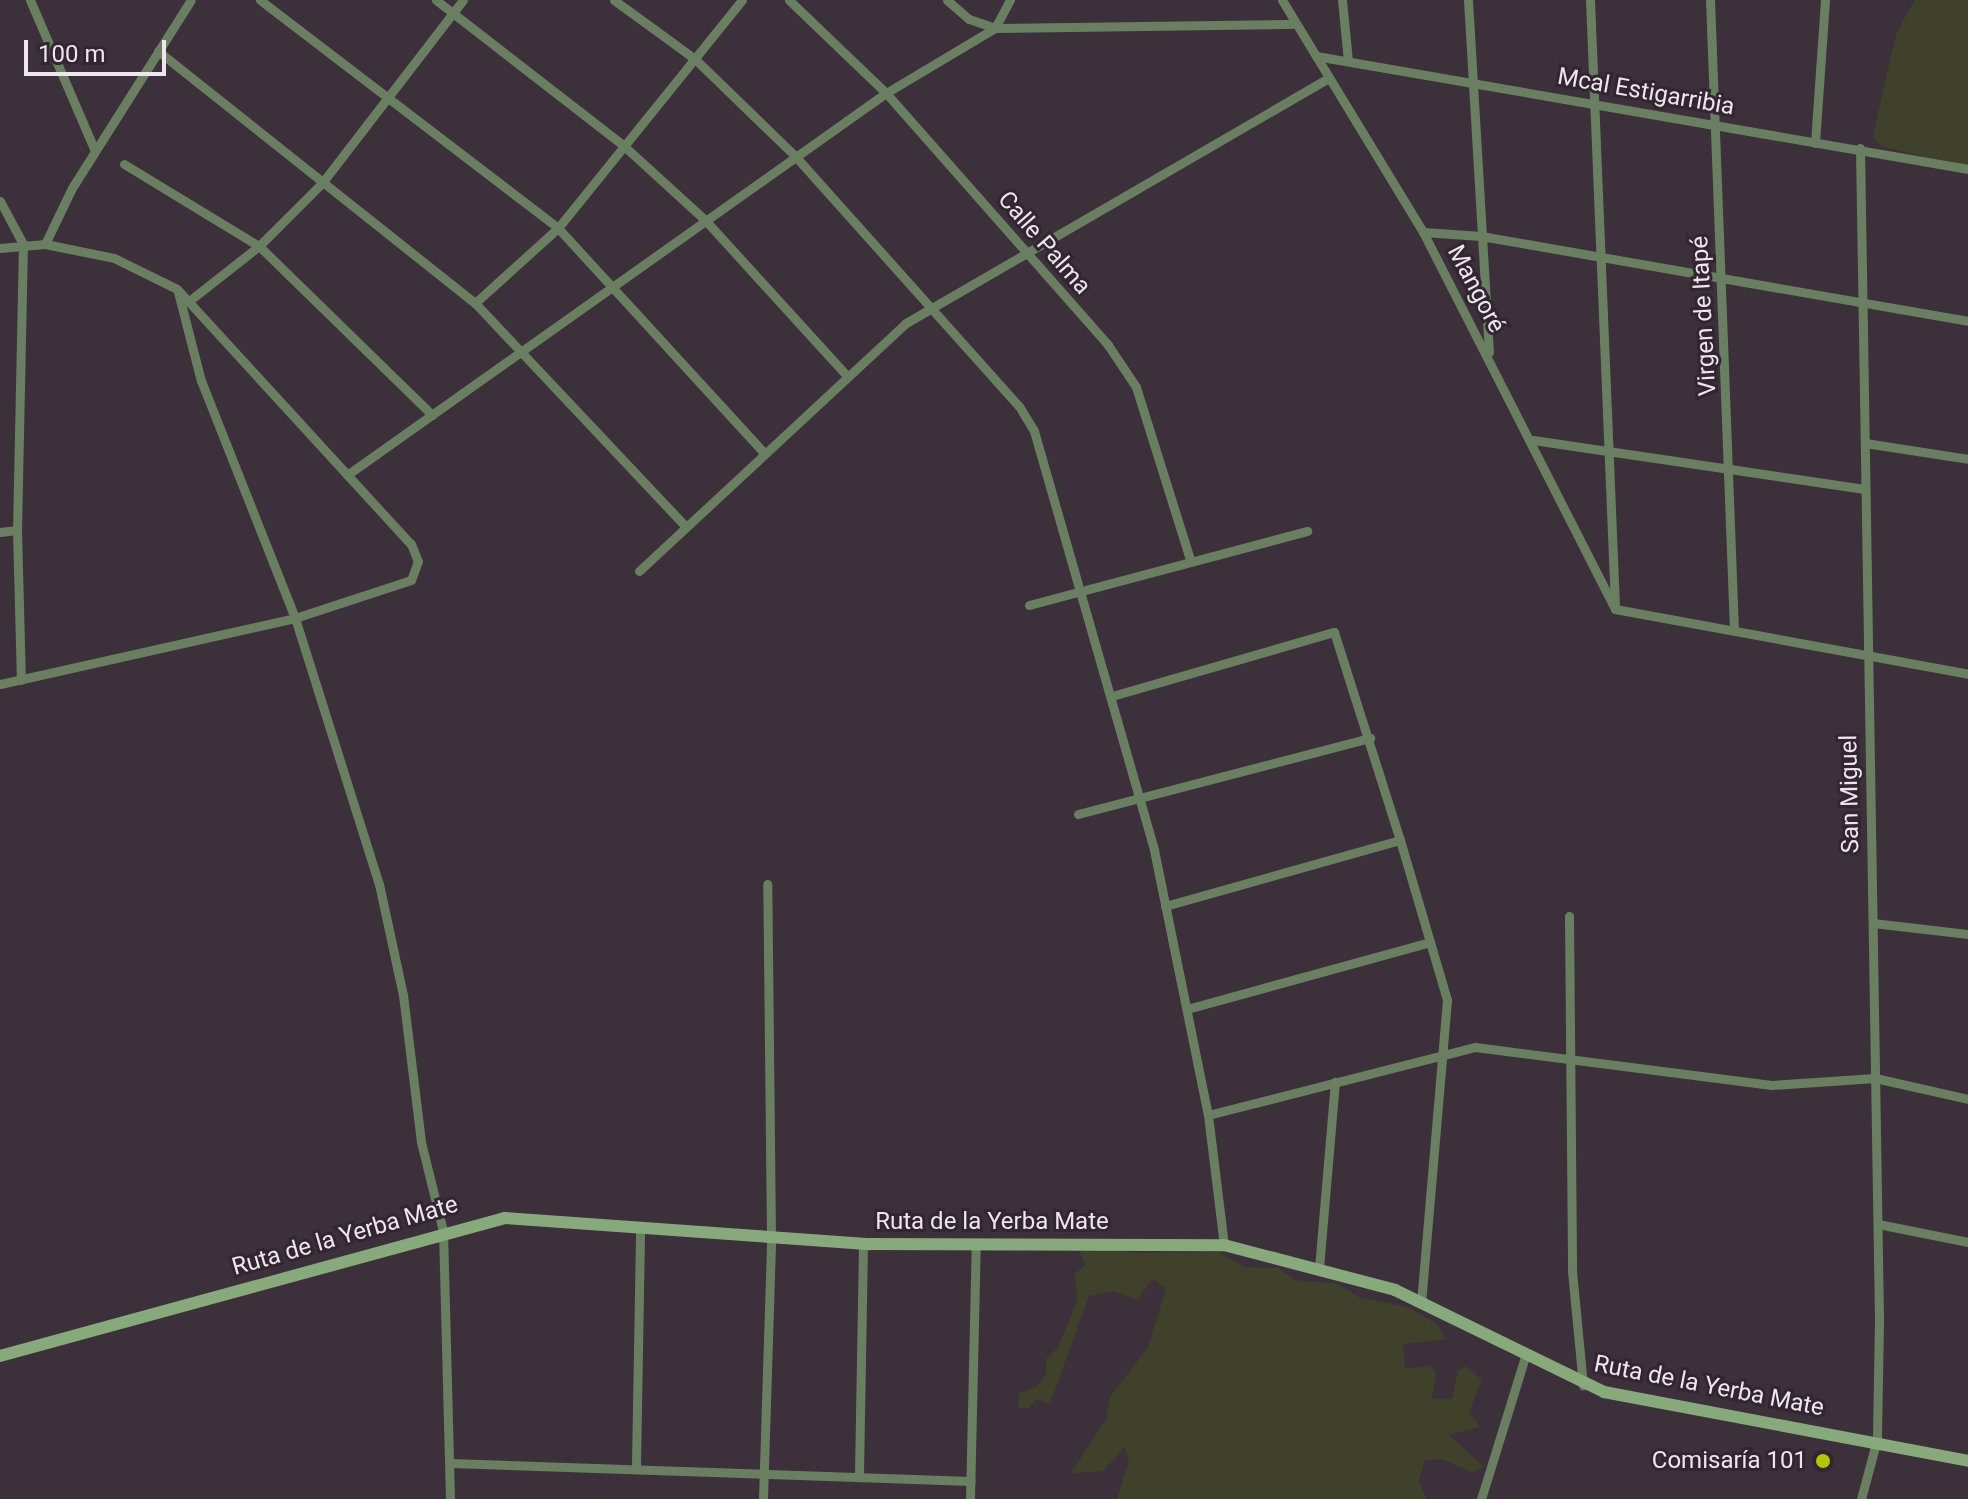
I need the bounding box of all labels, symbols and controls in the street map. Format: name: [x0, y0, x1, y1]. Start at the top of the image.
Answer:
scale bar: [28, 24, 170, 74]
text: 100 m: [38, 40, 105, 68]
street label: Mcal Estigarribia: [1555, 62, 1737, 122]
street label: Calle Palma: [991, 186, 1097, 300]
street label: Virgen de Itapé: [1685, 235, 1723, 397]
street label: Mangoré: [1441, 240, 1511, 338]
street label: San Miguel: [1835, 734, 1865, 854]
street label: Ruta de la Yerba Mate: [229, 1190, 461, 1282]
street label: Ruta de la Yerba Mate: [875, 1208, 1109, 1236]
street label: Ruta de la Yerba Mate: [1592, 1350, 1826, 1422]
place label: Comisaría 101: [1652, 1447, 1807, 1475]
marker: Comisaría 101: [1814, 1452, 1832, 1470]

